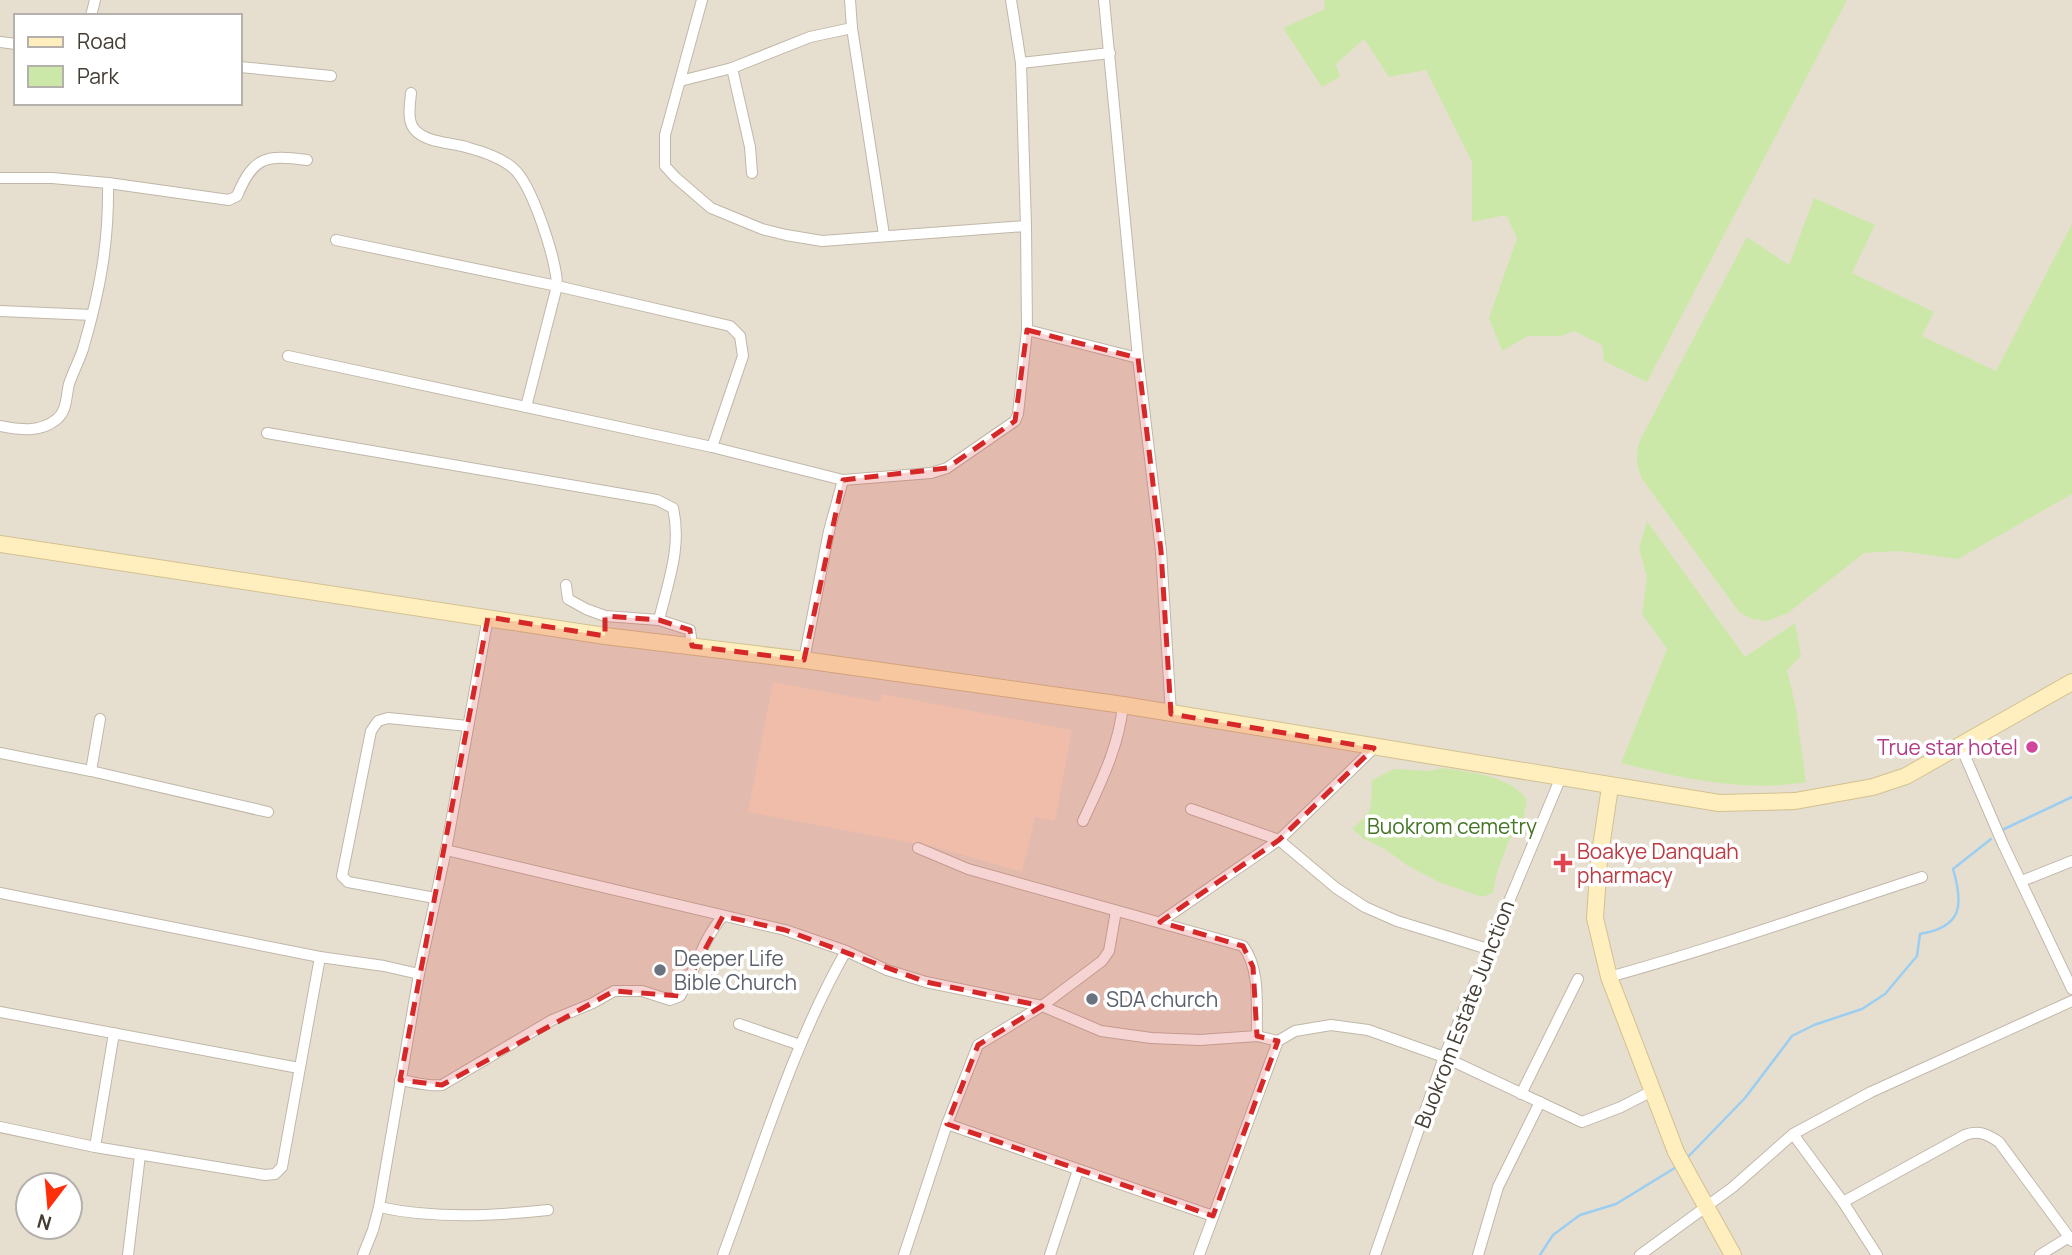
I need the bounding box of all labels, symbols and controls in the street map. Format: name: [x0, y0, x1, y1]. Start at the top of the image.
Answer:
legend: [14, 14, 242, 105]
text: Road: [77, 27, 127, 55]
text: Park: [77, 62, 119, 90]
place label: True star hotel: [1877, 733, 2018, 761]
marker: True star hotel: [2024, 739, 2040, 755]
park label: Buokrom cemetry: [1367, 812, 1537, 840]
place label: Boakye Danquah pharmacy: [1577, 837, 1739, 889]
marker: Boakye Danquah pharmacy: [1555, 855, 1571, 871]
street label: Buokrom Estate Junction: [1408, 896, 1520, 1132]
place label: Deeper Life Bible Church: [674, 944, 797, 996]
marker: Deeper Life Bible Church: [652, 962, 668, 978]
place label: SDA church: [1106, 985, 1218, 1013]
marker: SDA church: [1084, 991, 1100, 1007]
north arrow: [14, 1171, 84, 1241]
text: N: [34, 1208, 54, 1237]

